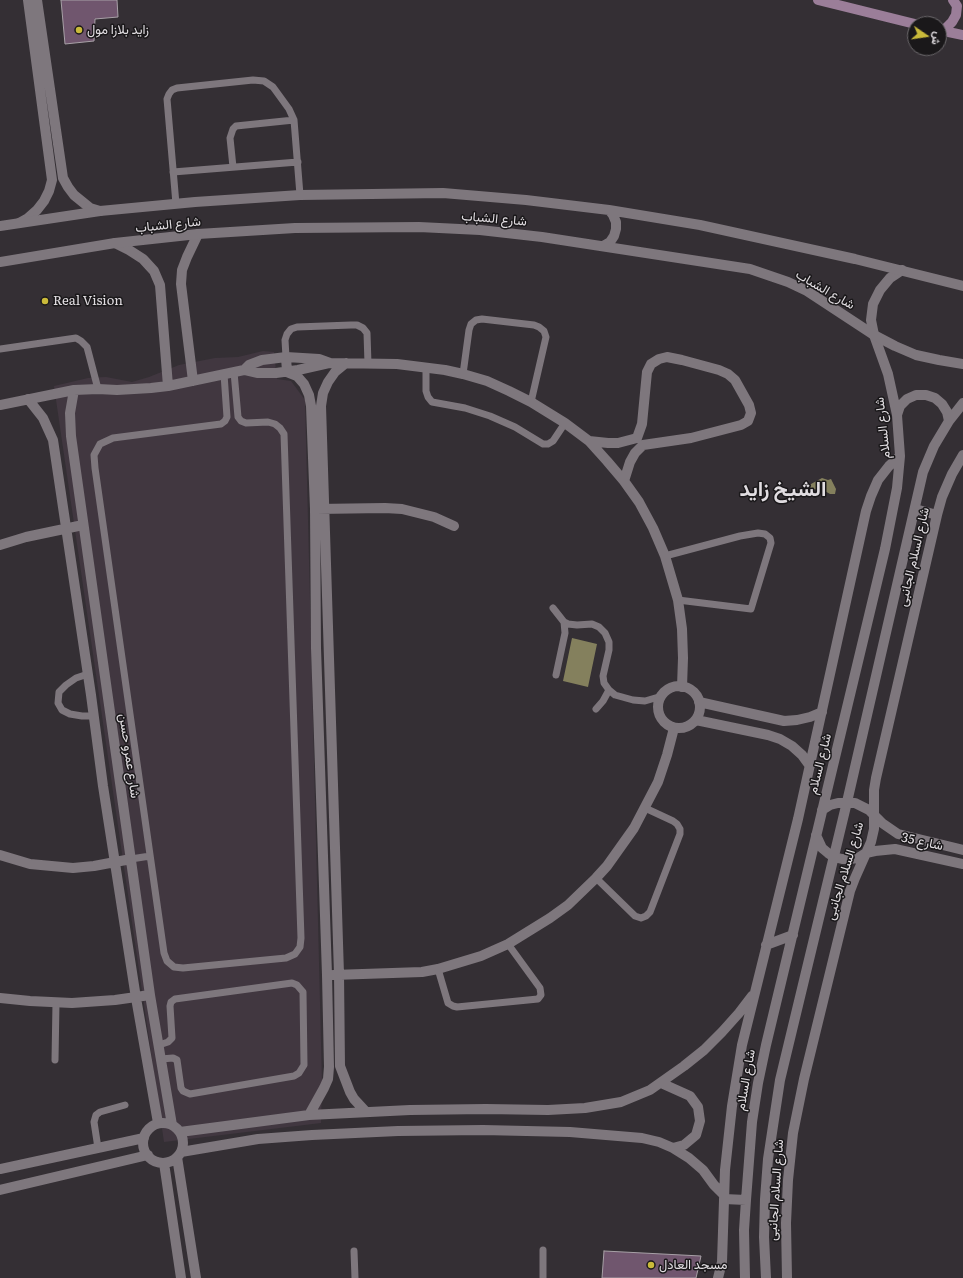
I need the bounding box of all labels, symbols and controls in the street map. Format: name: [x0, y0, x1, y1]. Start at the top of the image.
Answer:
north arrow: [907, 16, 947, 56]
place label: زايد بلازا مول: [87, 22, 149, 38]
marker: زايد بلازا مول: [74, 25, 84, 35]
text: ش: [928, 30, 947, 47]
street label: شارع الشباب: [461, 208, 527, 230]
street label: شارع الشباب: [134, 214, 202, 236]
street label: شارع الشباب: [793, 267, 857, 313]
place label: Real Vision: [53, 293, 123, 309]
marker: Real Vision: [40, 296, 50, 306]
street label: شارع السلام: [872, 396, 894, 460]
district label: الشيخ زايد: [740, 477, 826, 503]
street label: شارع السلام الجانبى: [895, 506, 933, 608]
street label: شارع عمرو حسن: [115, 713, 143, 799]
street label: شارع السلام: [805, 732, 835, 796]
street label: شارع السلام الجانبى: [823, 820, 867, 922]
street label: شارع 35: [900, 830, 944, 854]
street label: شارع السلام: [733, 1048, 759, 1112]
street label: شارع السلام الجانبى: [765, 1139, 787, 1241]
place label: مسجد العادل: [659, 1257, 727, 1273]
marker: مسجد العادل: [646, 1260, 656, 1270]

